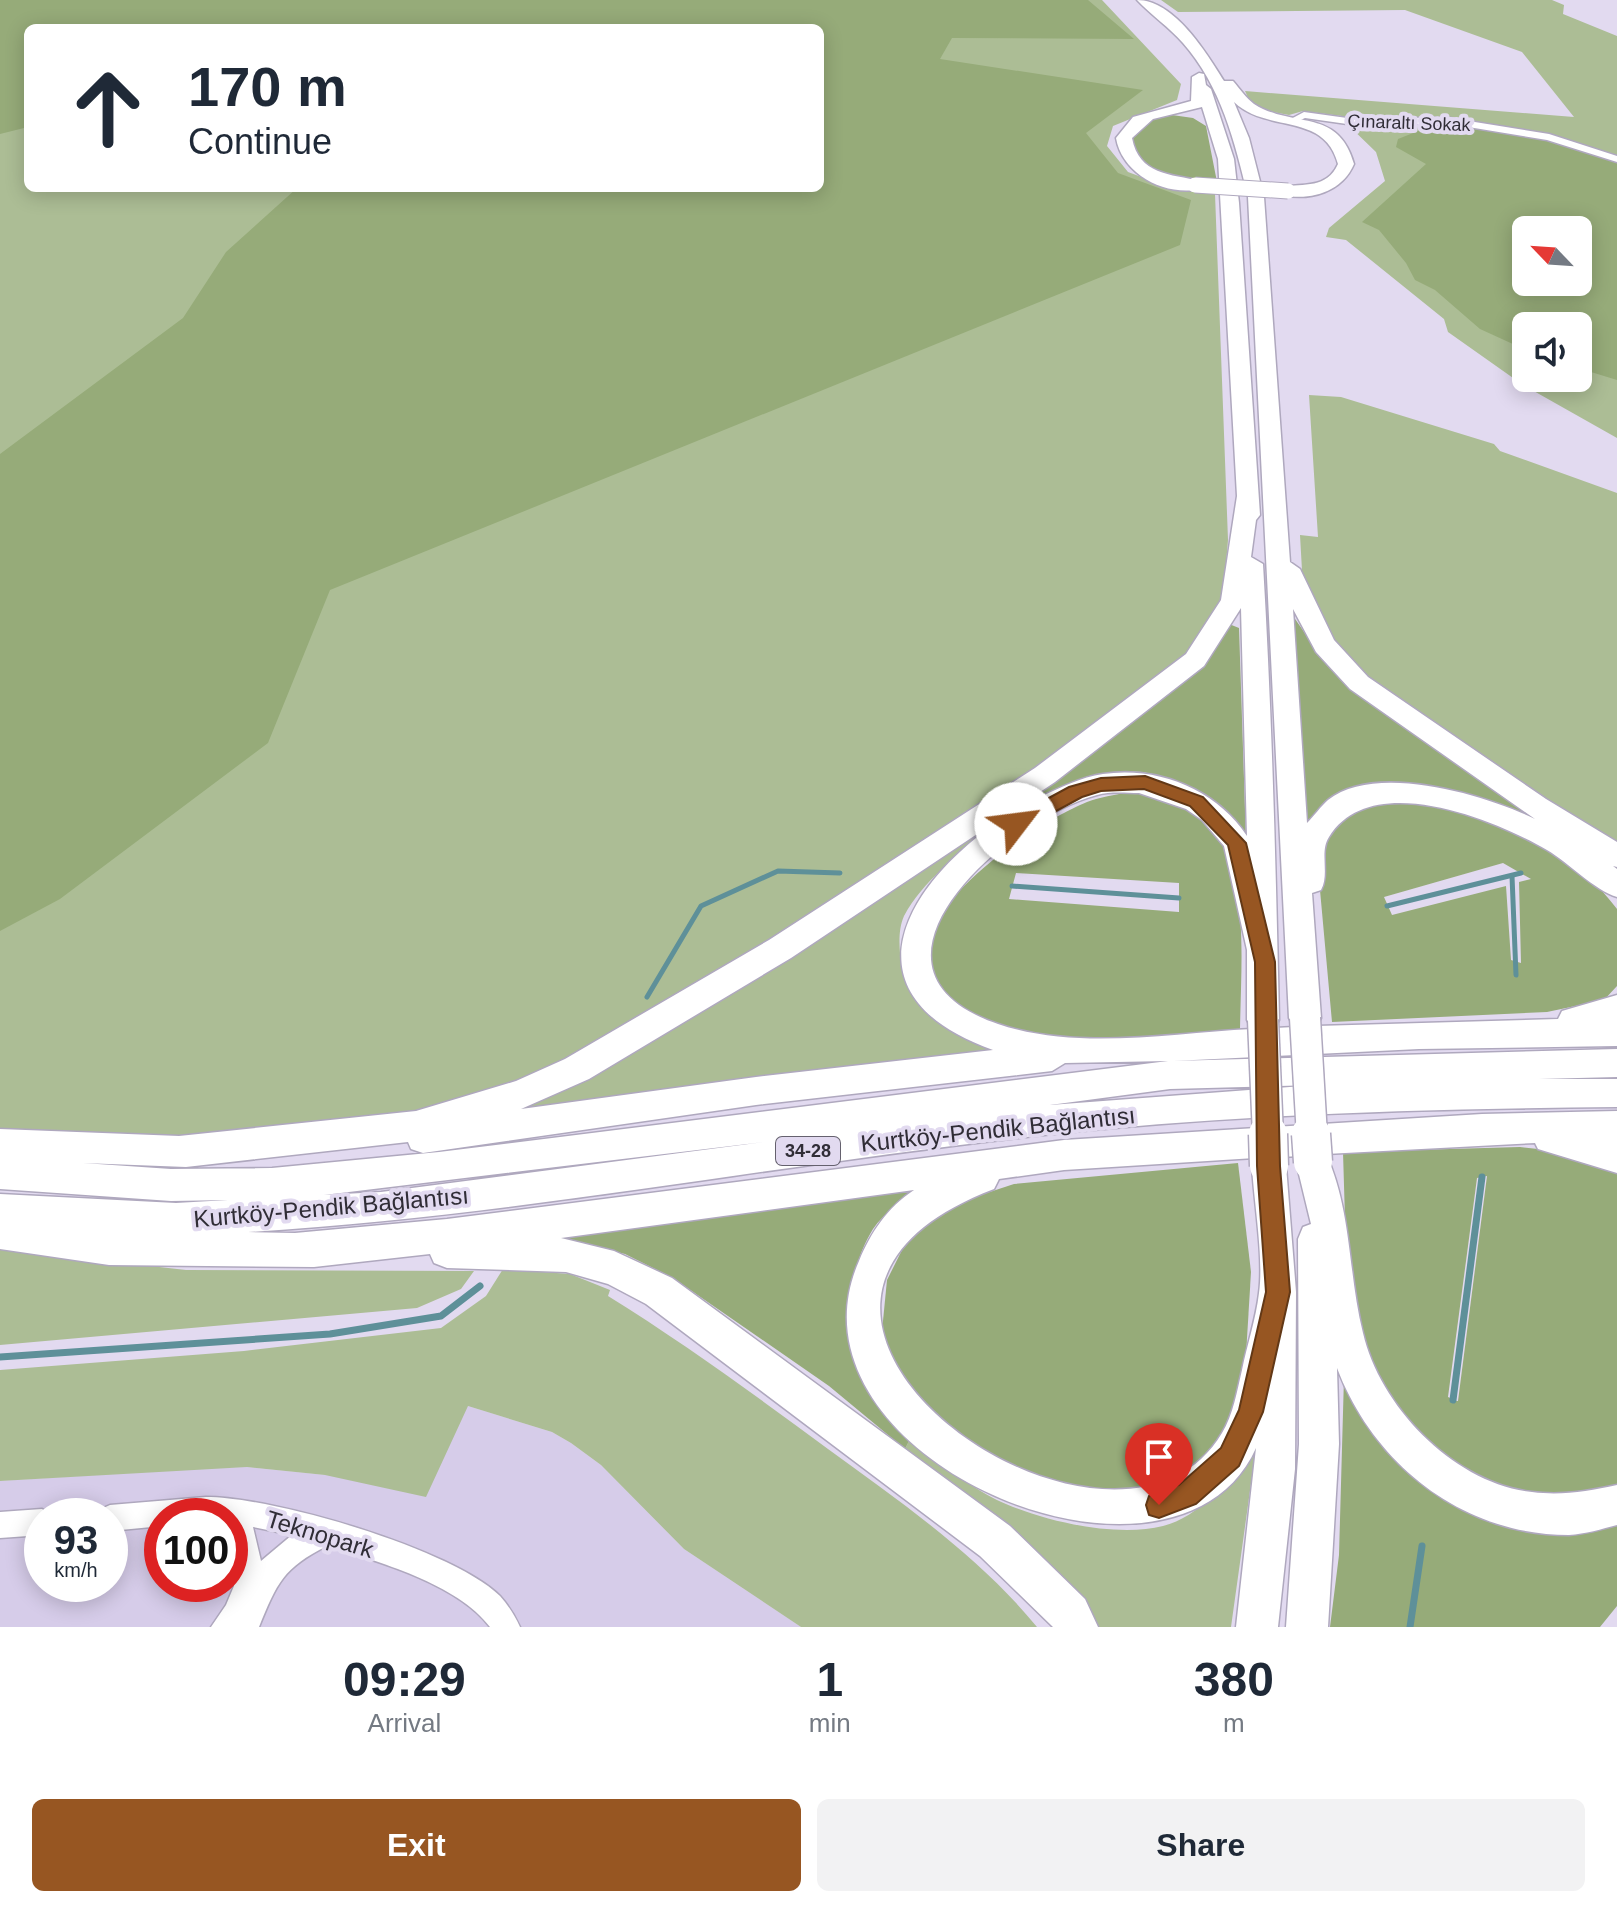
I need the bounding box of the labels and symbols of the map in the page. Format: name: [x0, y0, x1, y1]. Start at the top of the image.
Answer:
street label: Çınaraltı Sokak: [1347, 111, 1472, 135]
north arrow: [1512, 216, 1592, 296]
position arrow: [974, 782, 1058, 866]
street label: Kurtköy-Pendik Bağlantısı: [859, 1101, 1137, 1157]
road number: 34-28: [776, 1137, 840, 1165]
street label: Kurtköy-Pendik Bağlantısı: [192, 1182, 470, 1232]
pin: [1125, 1423, 1193, 1505]
speed limit sign: 100: [144, 1498, 248, 1602]
street label: Teknopark: [263, 1505, 378, 1563]

